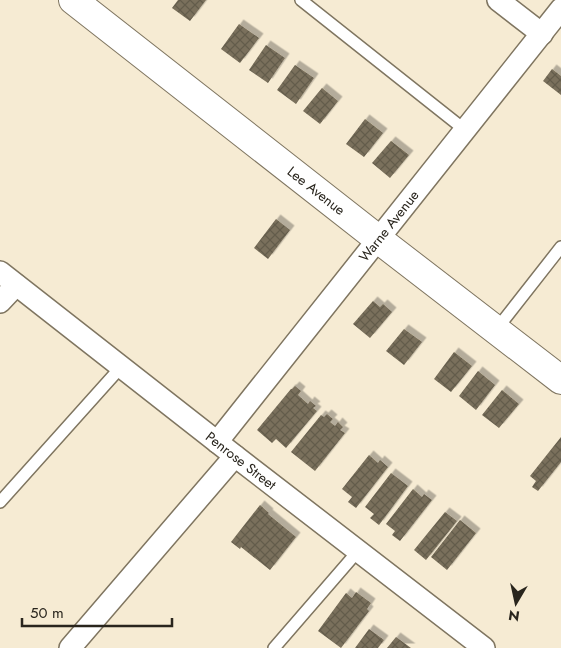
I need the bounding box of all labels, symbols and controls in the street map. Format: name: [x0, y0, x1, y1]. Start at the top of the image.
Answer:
street label: Lee Avenue: [283, 162, 349, 220]
street label: Warne Avenue: [354, 186, 423, 266]
street label: Penrose Street: [201, 427, 281, 495]
north arrow: [491, 578, 541, 628]
scale bar: [22, 596, 172, 628]
text: 50 m: [30, 602, 64, 624]
text: N: [507, 605, 521, 627]

